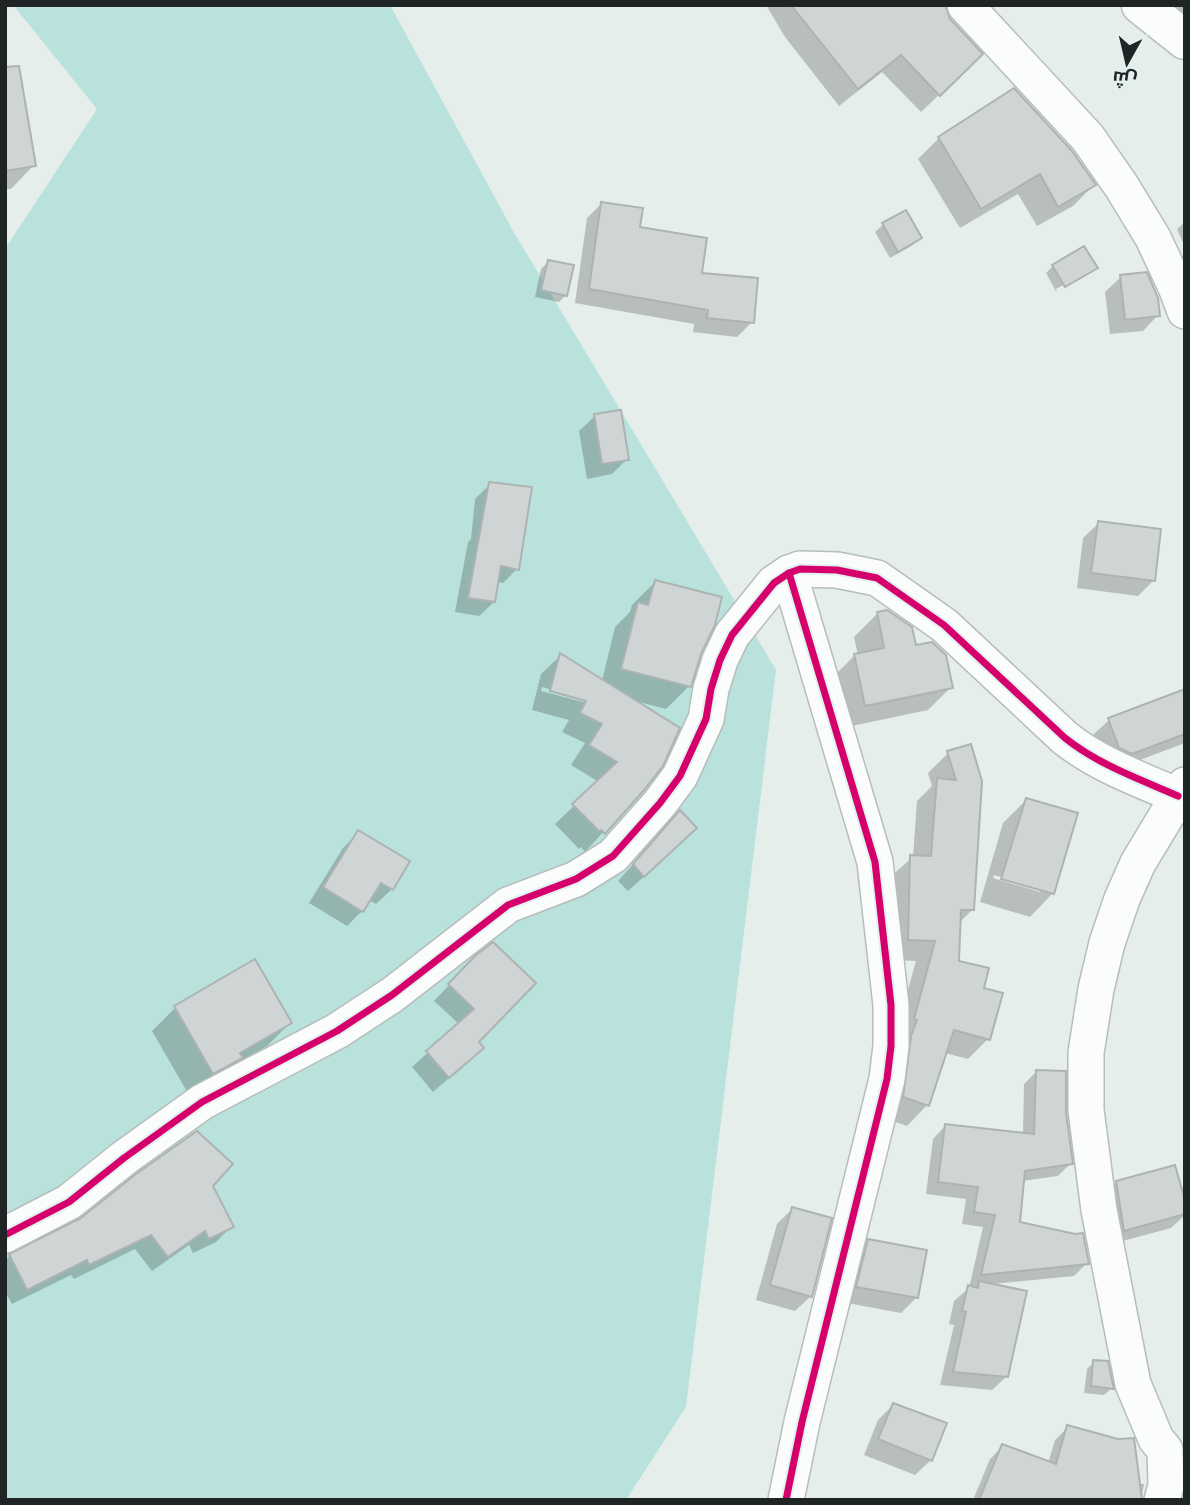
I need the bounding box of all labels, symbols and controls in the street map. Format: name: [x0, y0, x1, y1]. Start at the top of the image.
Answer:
north arrow: [1092, 28, 1162, 98]
text: ش: [1110, 60, 1139, 99]

